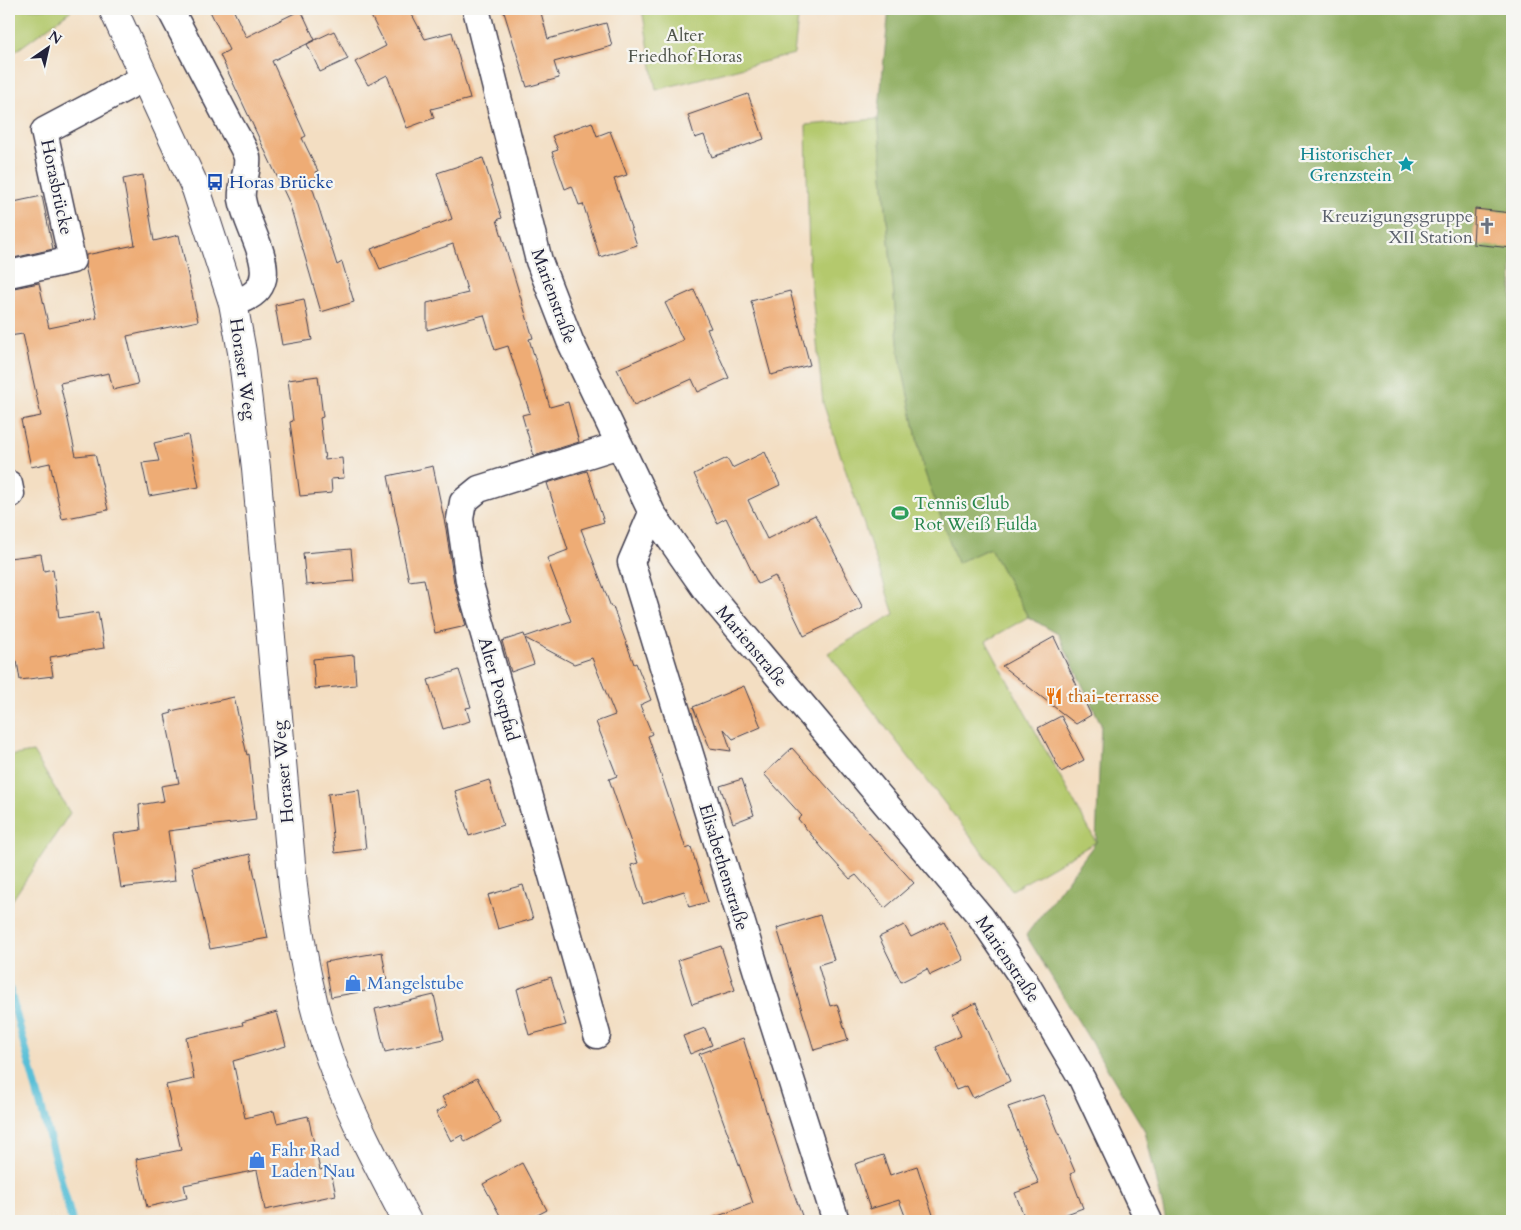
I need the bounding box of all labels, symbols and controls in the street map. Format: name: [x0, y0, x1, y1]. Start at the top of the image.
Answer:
north arrow: [22, 22, 72, 72]
park label: Alter Friedhof Horas: [628, 23, 742, 69]
text: N: [45, 26, 65, 49]
street label: Horasbrücke: [34, 137, 79, 237]
place label: Historischer Grenzstein: [1300, 142, 1393, 188]
place icon: Historischer Grenzstein: [1396, 154, 1416, 174]
place label: Horas Brücke: [229, 170, 334, 195]
bus stop icon: Horas Brücke: [205, 172, 225, 192]
place label: Kreuzigungsgruppe XII Station: [1322, 204, 1474, 250]
church icon: Kreuzigungsgruppe XII Station: [1477, 216, 1497, 236]
street label: Marienstraße: [525, 245, 582, 347]
street label: Horaser Weg: [223, 316, 262, 423]
place label: Tennis Club Rot Weiß Fulda: [914, 491, 1038, 537]
sports icon: Tennis Club Rot Weiß Fulda: [890, 503, 910, 523]
street label: Marienstraße: [710, 600, 793, 693]
street label: Alter Postpfad: [472, 634, 525, 744]
place label: thai-terrasse: [1068, 684, 1159, 709]
restaurant icon: thai-terrasse: [1044, 686, 1064, 706]
street label: Horaser Weg: [266, 719, 300, 824]
street label: Elisabethenstraße: [692, 801, 755, 934]
street label: Marienstraße: [969, 911, 1046, 1008]
place label: Mangelstube: [367, 971, 464, 996]
shop icon: Mangelstube: [343, 973, 363, 993]
place label: Fahr Rad Laden Nau: [271, 1138, 356, 1184]
shop icon: Fahr Rad Laden Nau: [247, 1150, 267, 1170]

